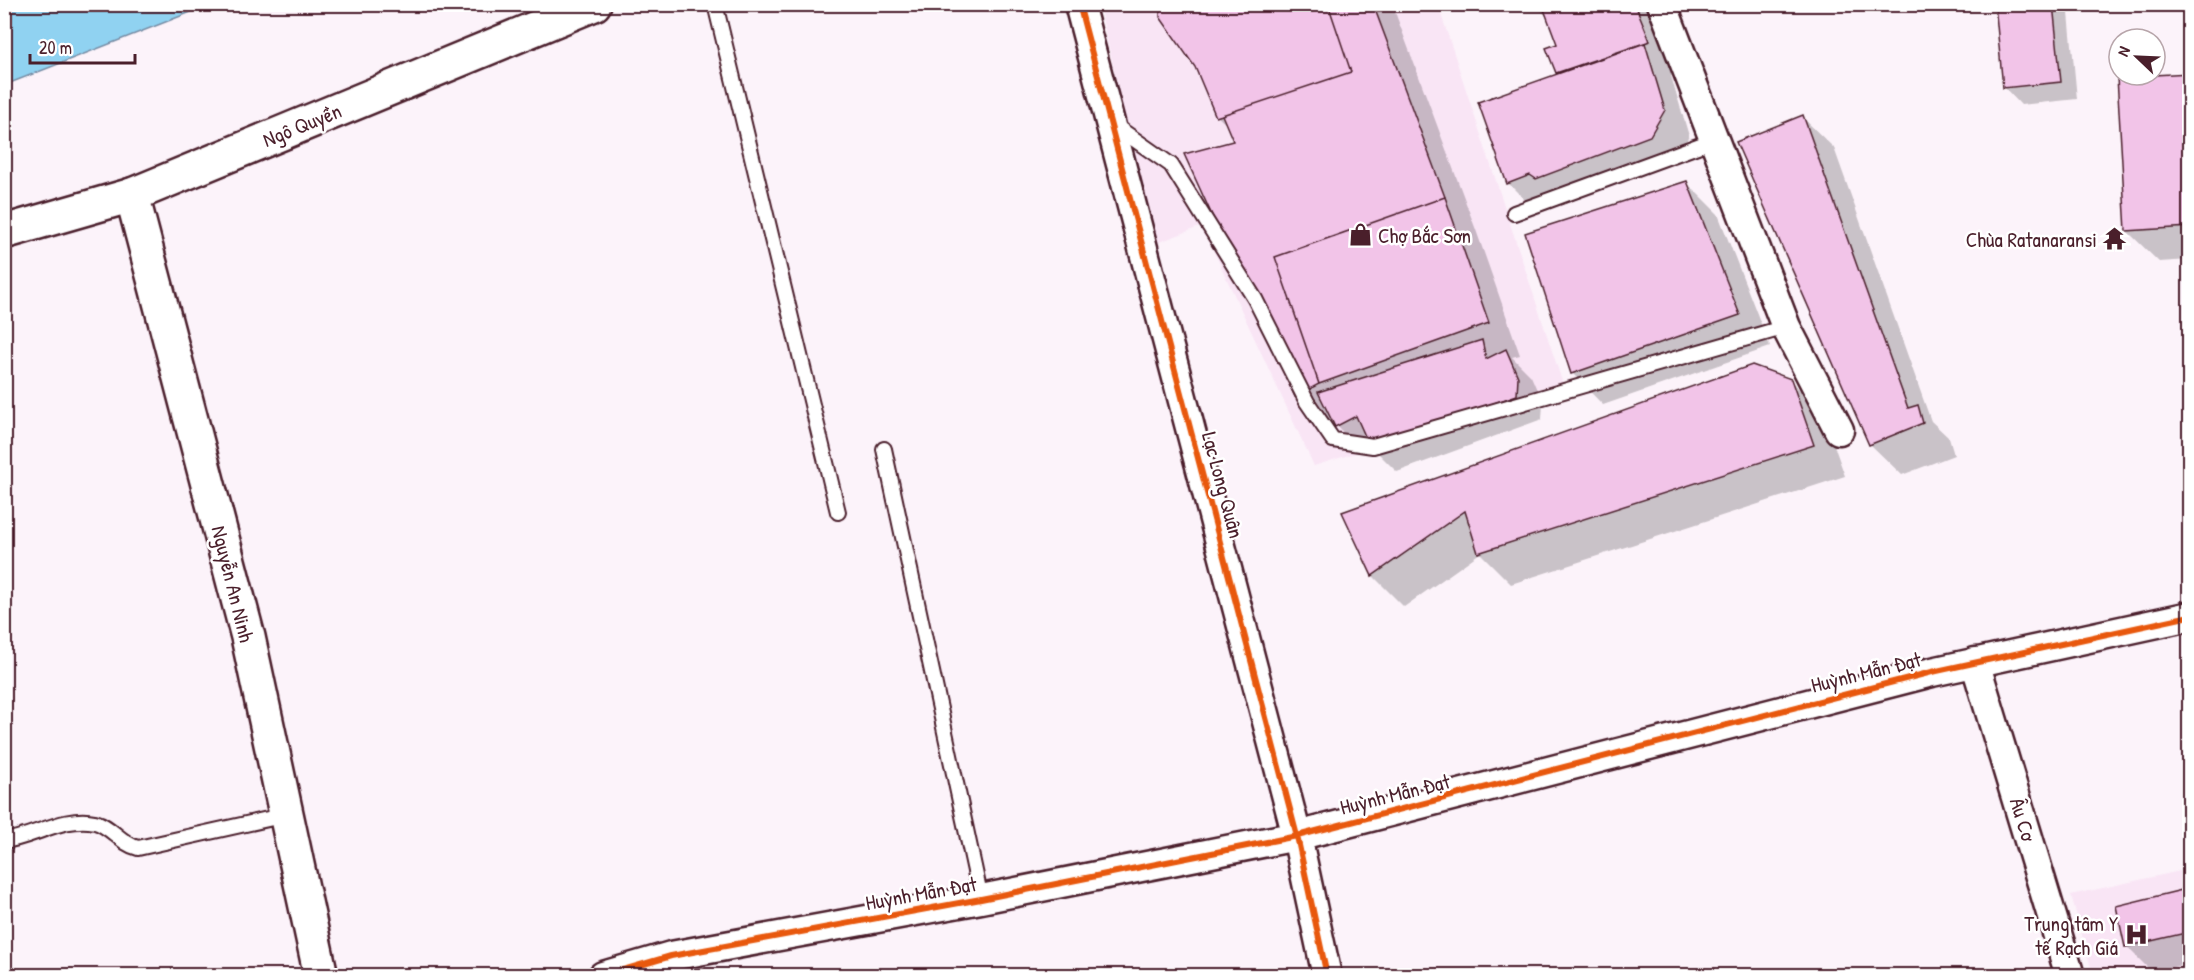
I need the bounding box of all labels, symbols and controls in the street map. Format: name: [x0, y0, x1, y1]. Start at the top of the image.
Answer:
scale bar: [30, 27, 135, 65]
north arrow: [2107, 27, 2167, 87]
text: 20 m: [39, 35, 72, 60]
text: N: [2111, 42, 2135, 59]
street label: Ngô Quyền: [258, 96, 346, 154]
place label: Chợ Bắc Sơn: [1378, 221, 1471, 250]
shop icon: Chợ Bắc Sơn: [1347, 222, 1373, 248]
place label: Chùa Ratanaransi: [1966, 225, 2097, 254]
temple icon: Chùa Ratanaransi: [2102, 226, 2128, 252]
street label: Lạc Long Quân: [1195, 429, 1251, 541]
street label: Nguyễn An Ninh: [205, 523, 262, 646]
street label: Huỳnh Mẫn Đạt: [1808, 644, 1925, 700]
street label: Huỳnh Mẫn Đạt: [1337, 766, 1454, 822]
street label: Âu Cơ: [2003, 794, 2044, 845]
street label: Huỳnh Mẫn Đạt: [863, 869, 980, 917]
place label: Trung tâm Y tế Rạch Giá: [2024, 909, 2119, 962]
hospital icon: Trung tâm Y tế Rạch Giá: [2123, 922, 2149, 948]

